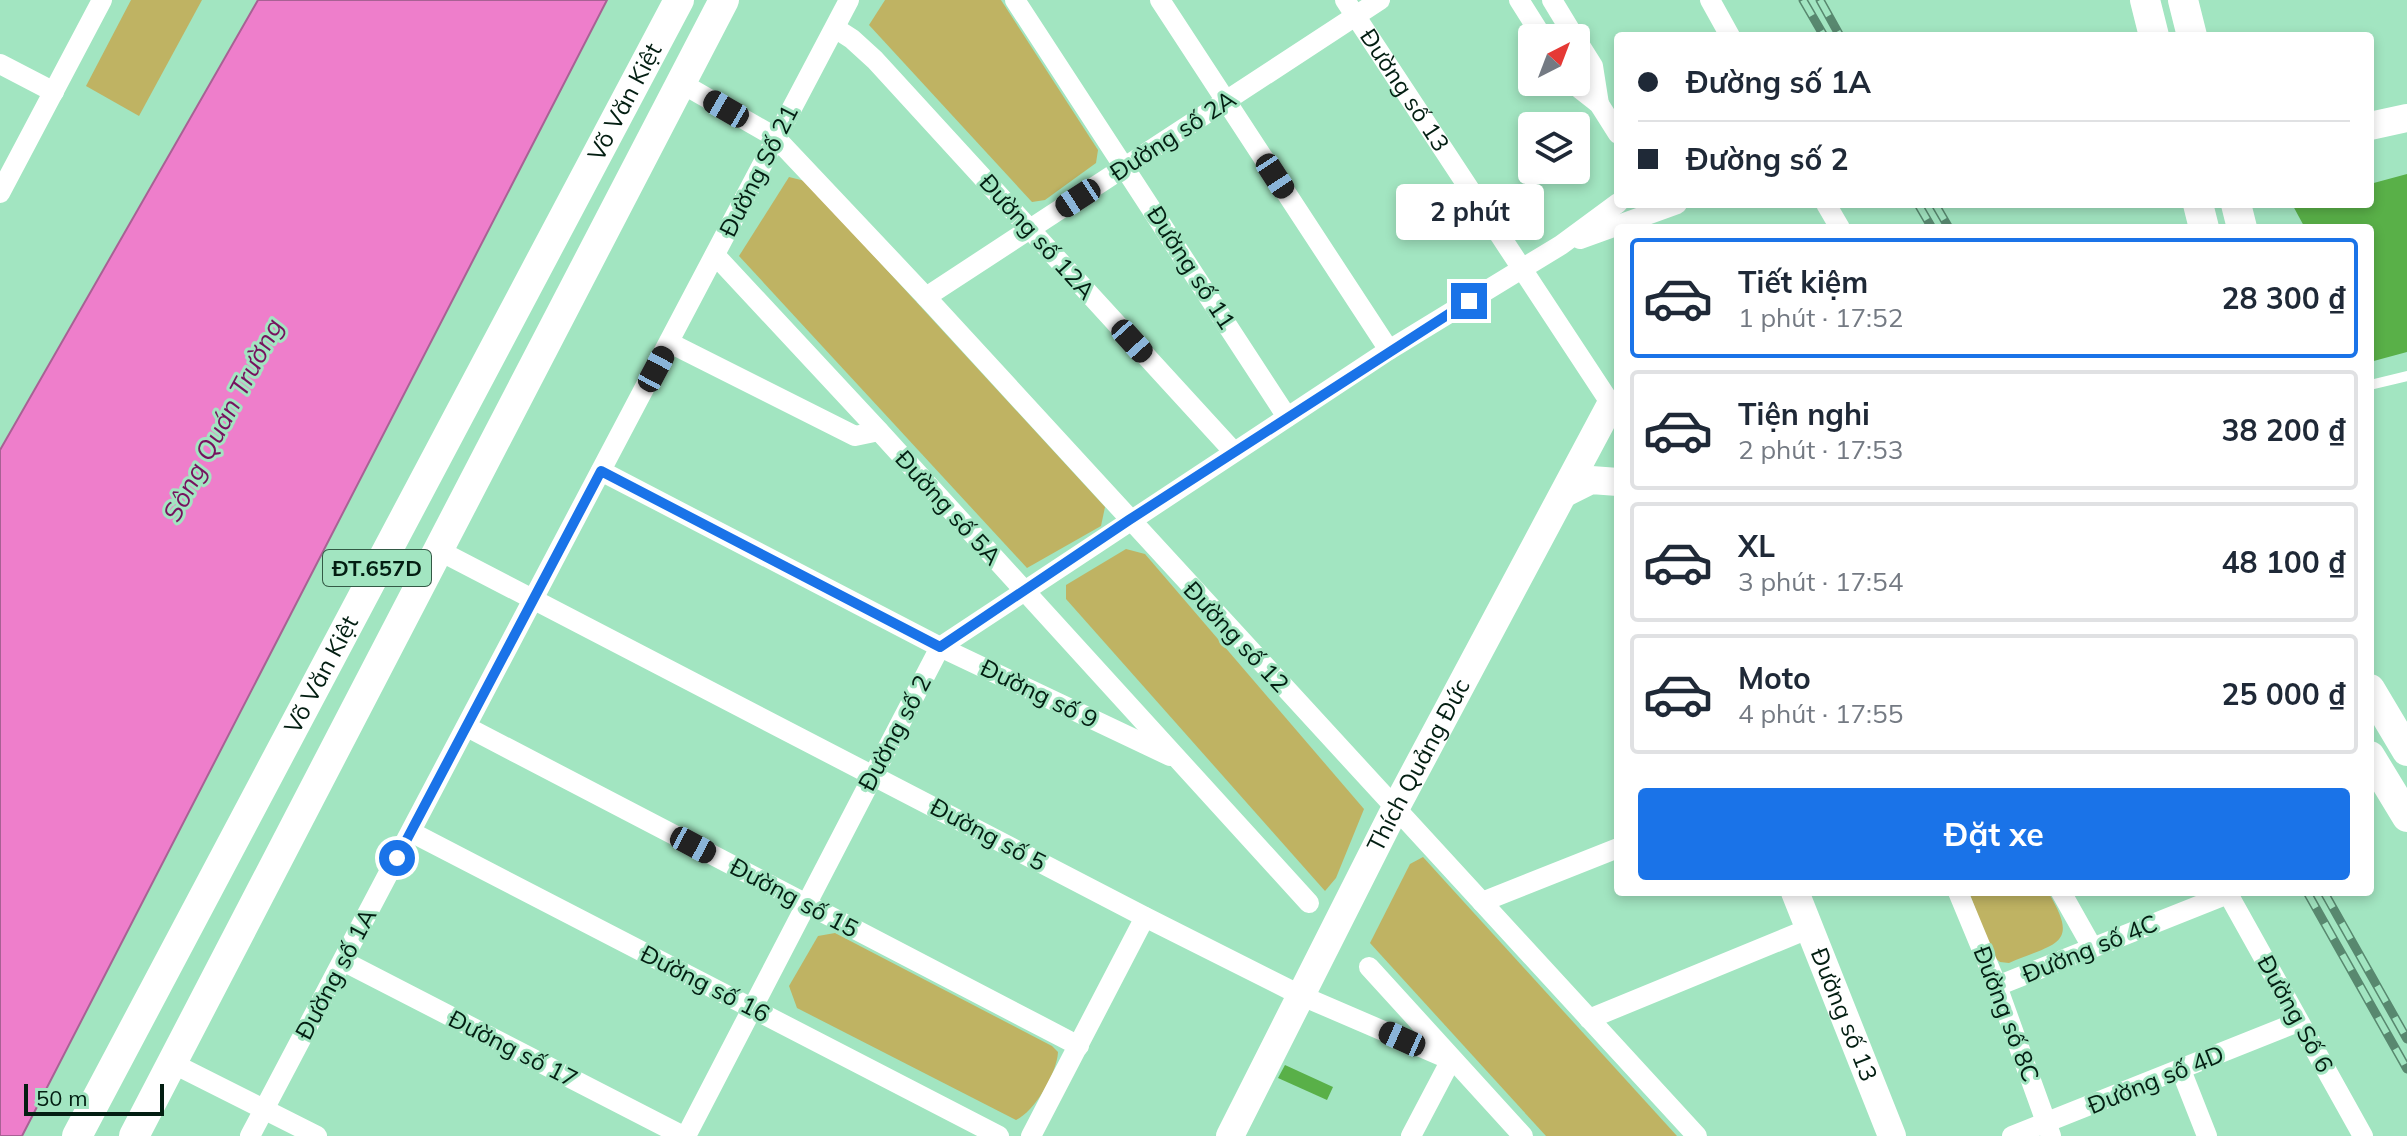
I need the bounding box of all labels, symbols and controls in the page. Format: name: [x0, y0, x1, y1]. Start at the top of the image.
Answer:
street label: Đường số 13: [1354, 23, 1457, 157]
north arrow: [1518, 24, 1590, 96]
map controls: [1518, 24, 1590, 184]
street label: Võ Văn Kiệt: [580, 38, 667, 166]
text: Đường số 1A: [1686, 63, 1871, 101]
street label: Đường số 2A: [1104, 83, 1241, 187]
car: [699, 87, 753, 131]
street label: Đường Số 21: [712, 100, 804, 242]
button: layers: [1518, 112, 1590, 184]
text: Đường số 2: [1686, 140, 1848, 178]
car: [1252, 149, 1298, 203]
street label: Đường số 12A: [974, 167, 1102, 306]
car: [1051, 175, 1105, 221]
callout: 2 phút: [1395, 185, 1543, 241]
text: 2 phút: [1430, 195, 1510, 228]
street label: Đường số 11: [1141, 200, 1243, 335]
icon: car: [1642, 262, 1714, 334]
text: Tiết kiệm: [1738, 263, 1868, 301]
text: 28 300 ₫: [2222, 279, 2346, 317]
route end: [1451, 283, 1487, 319]
text: 1 phút · 17:52: [1738, 301, 1903, 334]
water label: Sông Quán Trường: [155, 313, 290, 527]
car: [1107, 315, 1157, 367]
car: [634, 342, 678, 396]
icon: car: [1642, 394, 1714, 466]
text: Tiện nghi: [1738, 395, 1870, 433]
text: 38 200 ₫: [2222, 411, 2346, 449]
text: 2 phút · 17:53: [1738, 433, 1903, 466]
street label: Đường số 5A: [889, 444, 1008, 571]
icon: car: [1642, 526, 1714, 598]
text: XL: [1738, 527, 1775, 565]
text: 48 100 ₫: [2222, 543, 2346, 581]
road number: ĐT.657D: [323, 550, 431, 586]
text: 3 phút · 17:54: [1738, 565, 1903, 598]
street label: Đường số 12: [1178, 575, 1296, 698]
street label: Võ Văn Kiệt: [277, 610, 364, 738]
street label: Đường số 9: [976, 652, 1103, 734]
icon: car: [1642, 658, 1714, 730]
text: Moto: [1738, 659, 1811, 697]
street label: Đường số 2: [851, 670, 937, 795]
street label: Thích Quảng Đức: [1360, 673, 1476, 857]
text: 25 000 ₫: [2222, 675, 2346, 713]
text: 4 phút · 17:55: [1738, 697, 1903, 730]
button: Đặt xe: [1638, 788, 2350, 880]
street label: Đường số 5: [926, 791, 1051, 877]
car: [666, 823, 720, 867]
route start: [379, 840, 415, 876]
street label: Đường số 15: [725, 851, 864, 943]
street label: Đường số 1A: [288, 903, 382, 1044]
street label: Đường số 4C: [2018, 907, 2162, 989]
street label: Đường số 16: [636, 938, 775, 1028]
street label: Đường số 8C: [1967, 942, 2047, 1086]
street label: Đường số 13: [1805, 943, 1885, 1085]
street label: Đường Số 6: [2251, 950, 2340, 1077]
street label: Đường số 17: [444, 1003, 583, 1093]
car: [1375, 1018, 1429, 1060]
street label: Đường số 4D: [2083, 1038, 2228, 1120]
scale bar: [24, 1080, 164, 1116]
text: 50 m: [36, 1084, 87, 1112]

